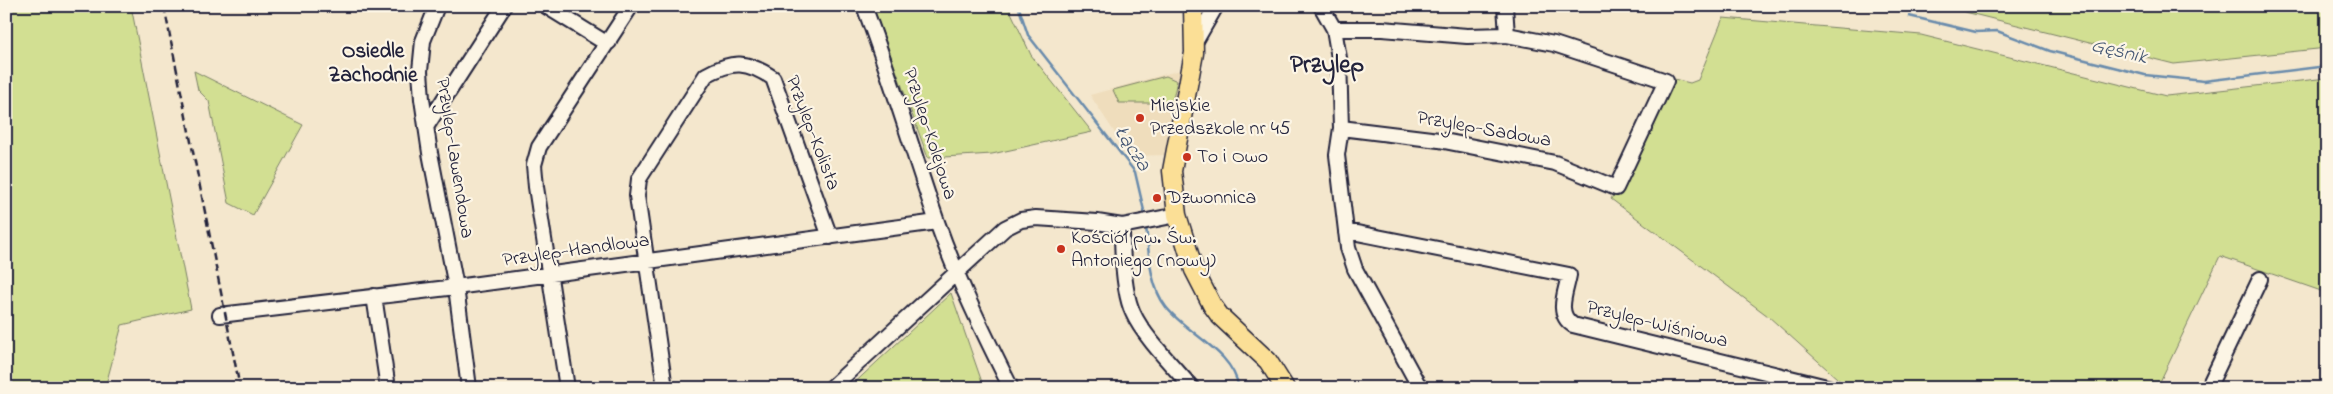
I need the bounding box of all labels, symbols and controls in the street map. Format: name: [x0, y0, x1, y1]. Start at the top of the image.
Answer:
water label: Gęśnik: [2088, 31, 2151, 73]
district label: Osiedle Zachodnie: [329, 37, 418, 91]
district label: Przylep: [1290, 48, 1364, 85]
street label: Przylep-Kolejowa: [894, 64, 964, 204]
street label: Przylep-Kolista: [777, 71, 847, 195]
street label: Przylep-Lawendowa: [427, 75, 481, 241]
place label: Miejskie Przedszkole nr 45: [1150, 92, 1290, 144]
street label: Przylep-Sadowa: [1415, 104, 1553, 156]
marker: Miejskie Przedszkole nr 45: [1134, 112, 1146, 124]
water label: Łącza: [1106, 120, 1158, 178]
place label: To i Owo: [1197, 143, 1268, 172]
marker: To i Owo: [1181, 151, 1193, 163]
place label: Dzwonnica: [1166, 184, 1256, 213]
marker: Dzwonnica: [1151, 192, 1163, 204]
place label: Kościół pw. Św. Antoniego (nowy): [1071, 224, 1216, 277]
street label: Przylep-Handlowa: [501, 226, 651, 276]
marker: Kościół pw. Św. Antoniego (nowy): [1055, 243, 1067, 255]
street label: Przylep-Wiśniowa: [1583, 293, 1731, 357]

